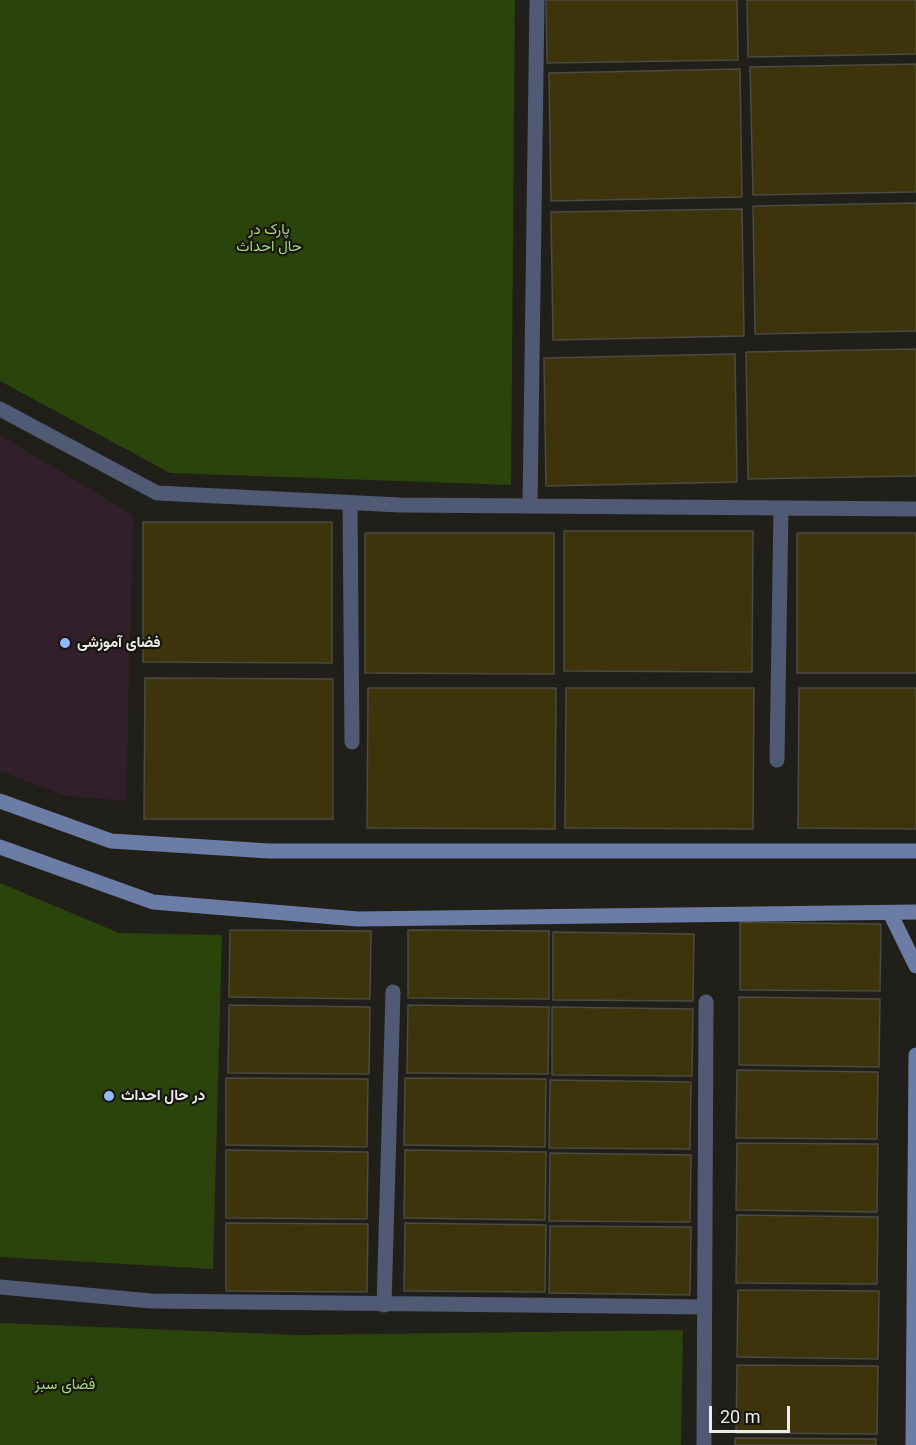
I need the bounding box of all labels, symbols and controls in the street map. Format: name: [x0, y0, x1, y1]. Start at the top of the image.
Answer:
park label: پارک در حال احداث: [236, 221, 302, 256]
place label: فضای آموزشی: [77, 634, 161, 652]
marker: فضای آموزشی: [58, 636, 72, 650]
place label: در حال احداث: [121, 1087, 205, 1105]
marker: در حال احداث: [102, 1089, 116, 1103]
park label: فضای سبز: [35, 1376, 95, 1394]
scale bar: [712, 1394, 793, 1432]
text: 20 m: [720, 1406, 760, 1427]

